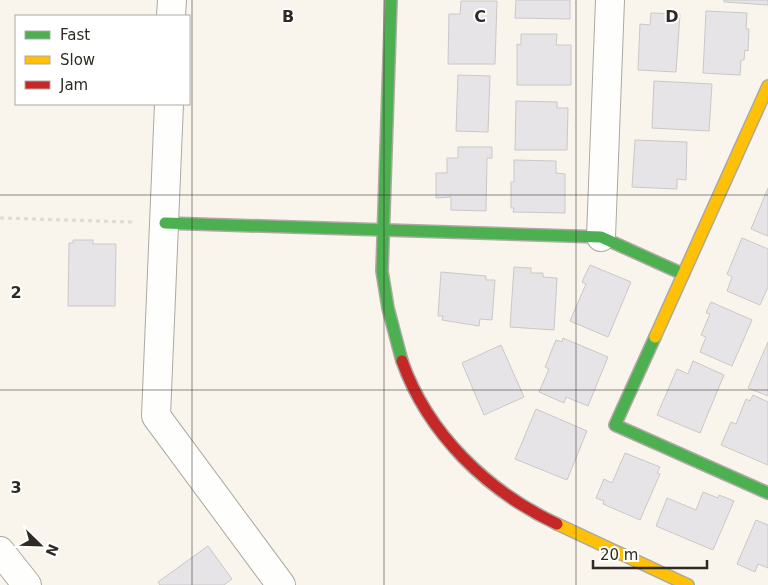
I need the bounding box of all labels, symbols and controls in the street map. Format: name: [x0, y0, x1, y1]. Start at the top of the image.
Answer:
text: B: [282, 7, 294, 26]
text: C: [474, 7, 486, 26]
text: D: [665, 7, 679, 26]
legend: [15, 15, 190, 105]
text: Fast: [60, 26, 90, 44]
text: Slow: [60, 51, 95, 69]
text: Jam: [59, 76, 88, 94]
text: 2: [10, 283, 22, 302]
text: 3: [10, 478, 22, 497]
north arrow: [15, 520, 65, 570]
scale bar: [593, 538, 707, 570]
text: N: [42, 542, 62, 559]
text: 20 m: [600, 546, 638, 564]

